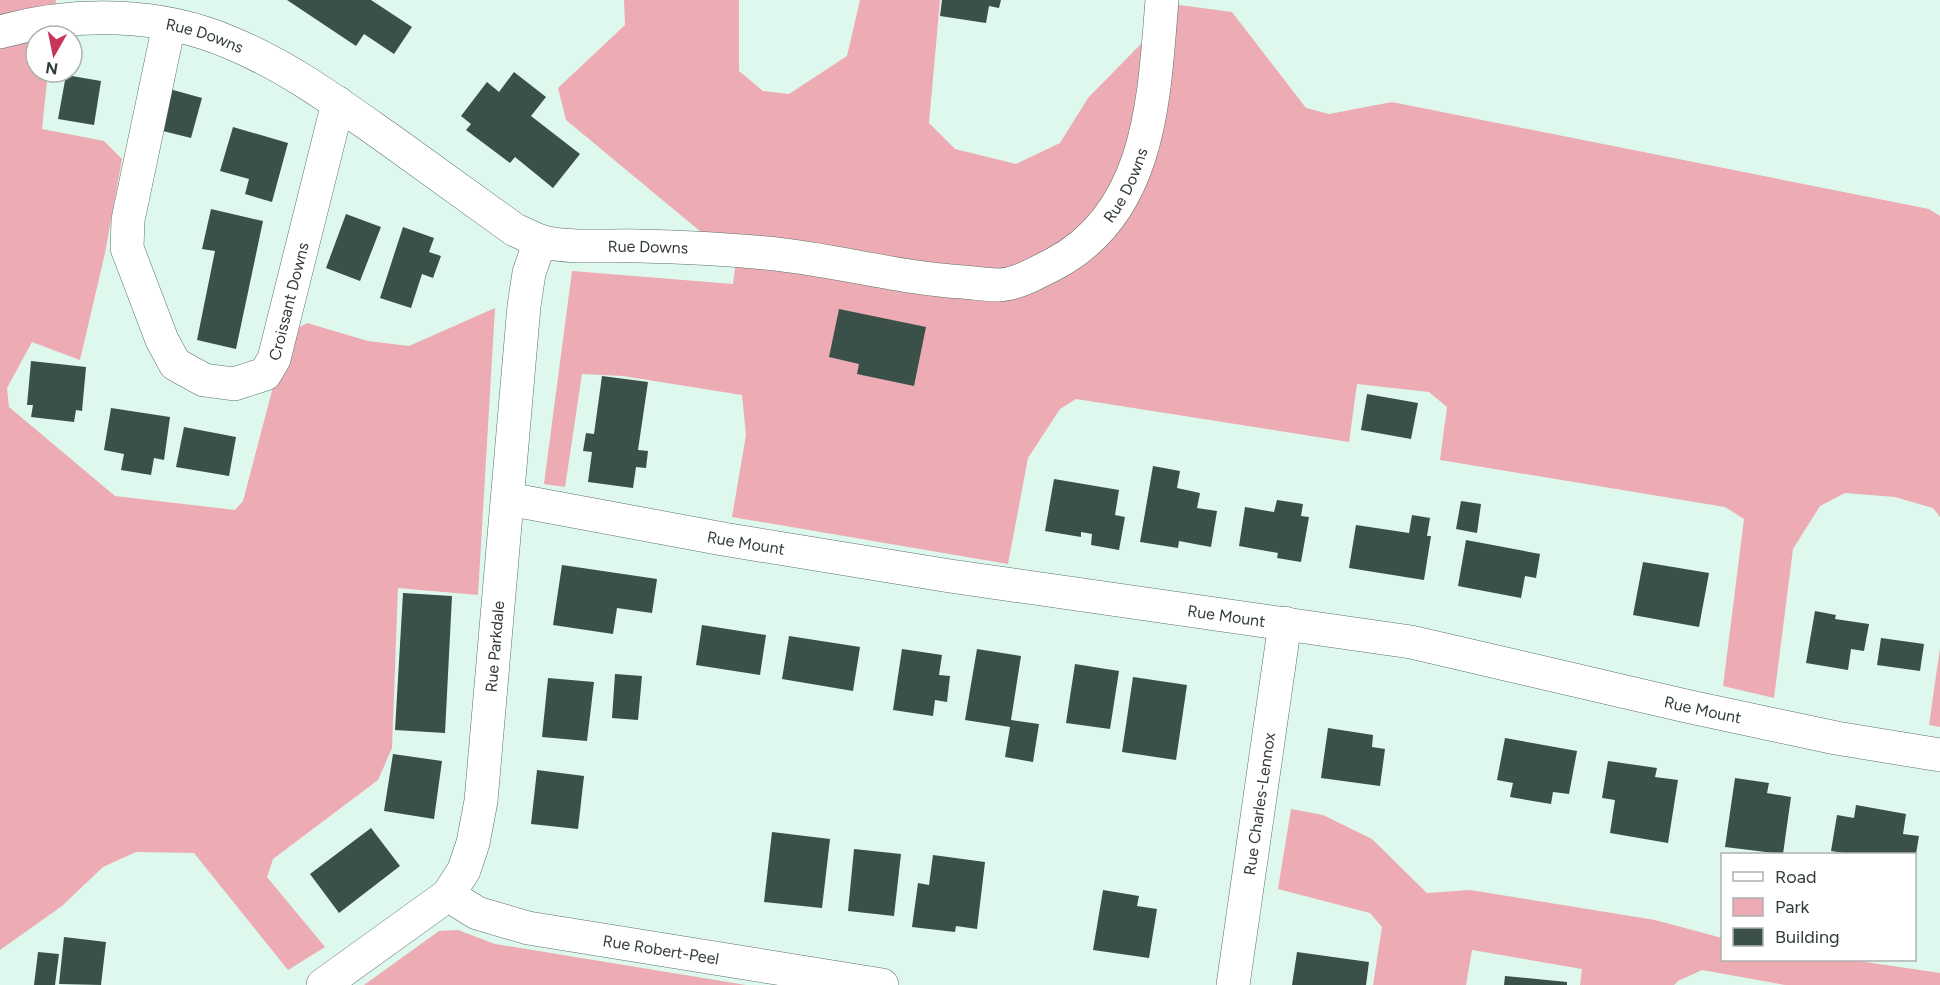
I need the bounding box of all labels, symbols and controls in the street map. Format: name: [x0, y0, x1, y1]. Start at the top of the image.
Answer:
street label: Rue Downs: [164, 15, 246, 57]
north arrow: [24, 24, 84, 84]
text: N: [44, 58, 59, 79]
street label: Rue Downs: [1099, 146, 1151, 226]
street label: Rue Downs: [608, 237, 689, 258]
street label: Croissant Downs: [265, 240, 313, 362]
street label: Rue Mount: [706, 527, 786, 559]
street label: Rue Parkdale: [481, 600, 508, 693]
street label: Rue Mount: [1186, 601, 1267, 631]
street label: Rue Mount: [1662, 692, 1743, 728]
street label: Rue Charles-Lennox: [1240, 731, 1279, 877]
legend: [1721, 853, 1916, 961]
text: Road: [1775, 866, 1816, 888]
text: Park: [1775, 896, 1810, 918]
text: Building: [1775, 926, 1840, 948]
street label: Rue Robert-Peel: [601, 931, 720, 969]

